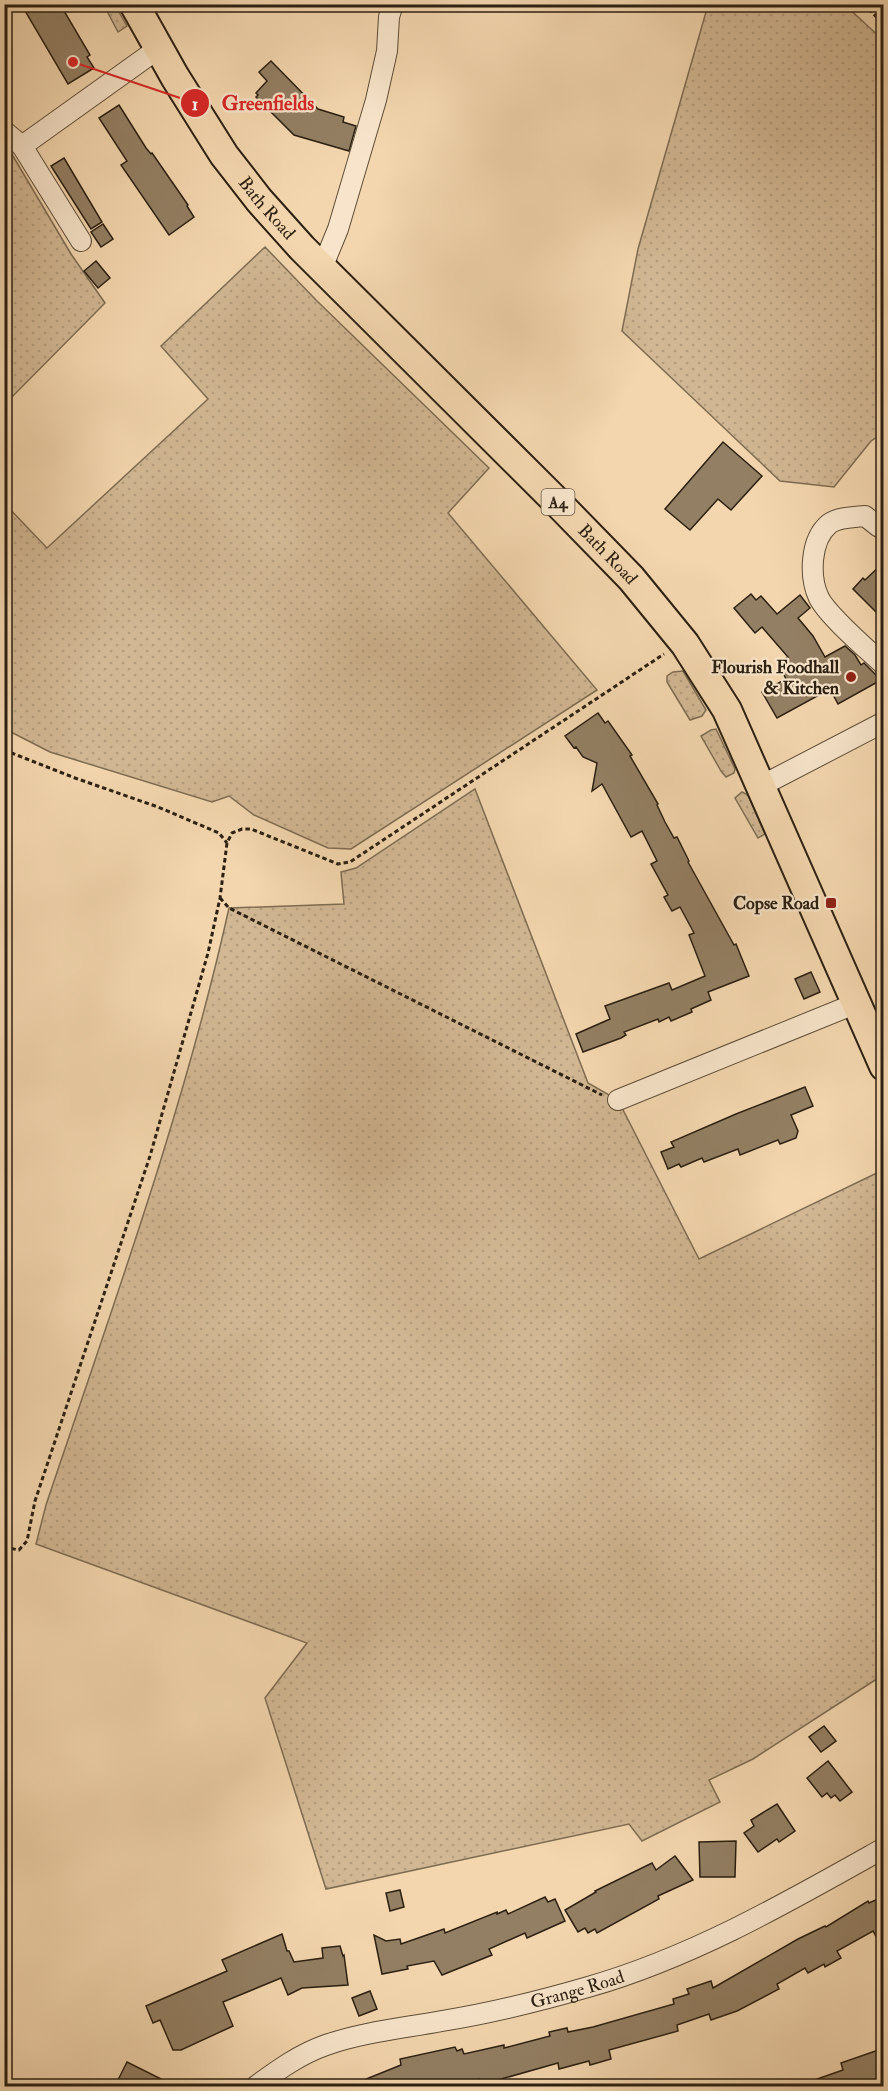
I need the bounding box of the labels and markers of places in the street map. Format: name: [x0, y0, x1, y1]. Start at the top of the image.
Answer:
callout: Greenfields: [180, 84, 327, 122]
place label: Flourish Foodhall & Kitchen: [711, 656, 840, 700]
marker: Flourish Foodhall & Kitchen: [844, 670, 858, 684]
place label: Copse Road: [733, 892, 819, 915]
marker: Copse Road: [824, 896, 838, 910]

